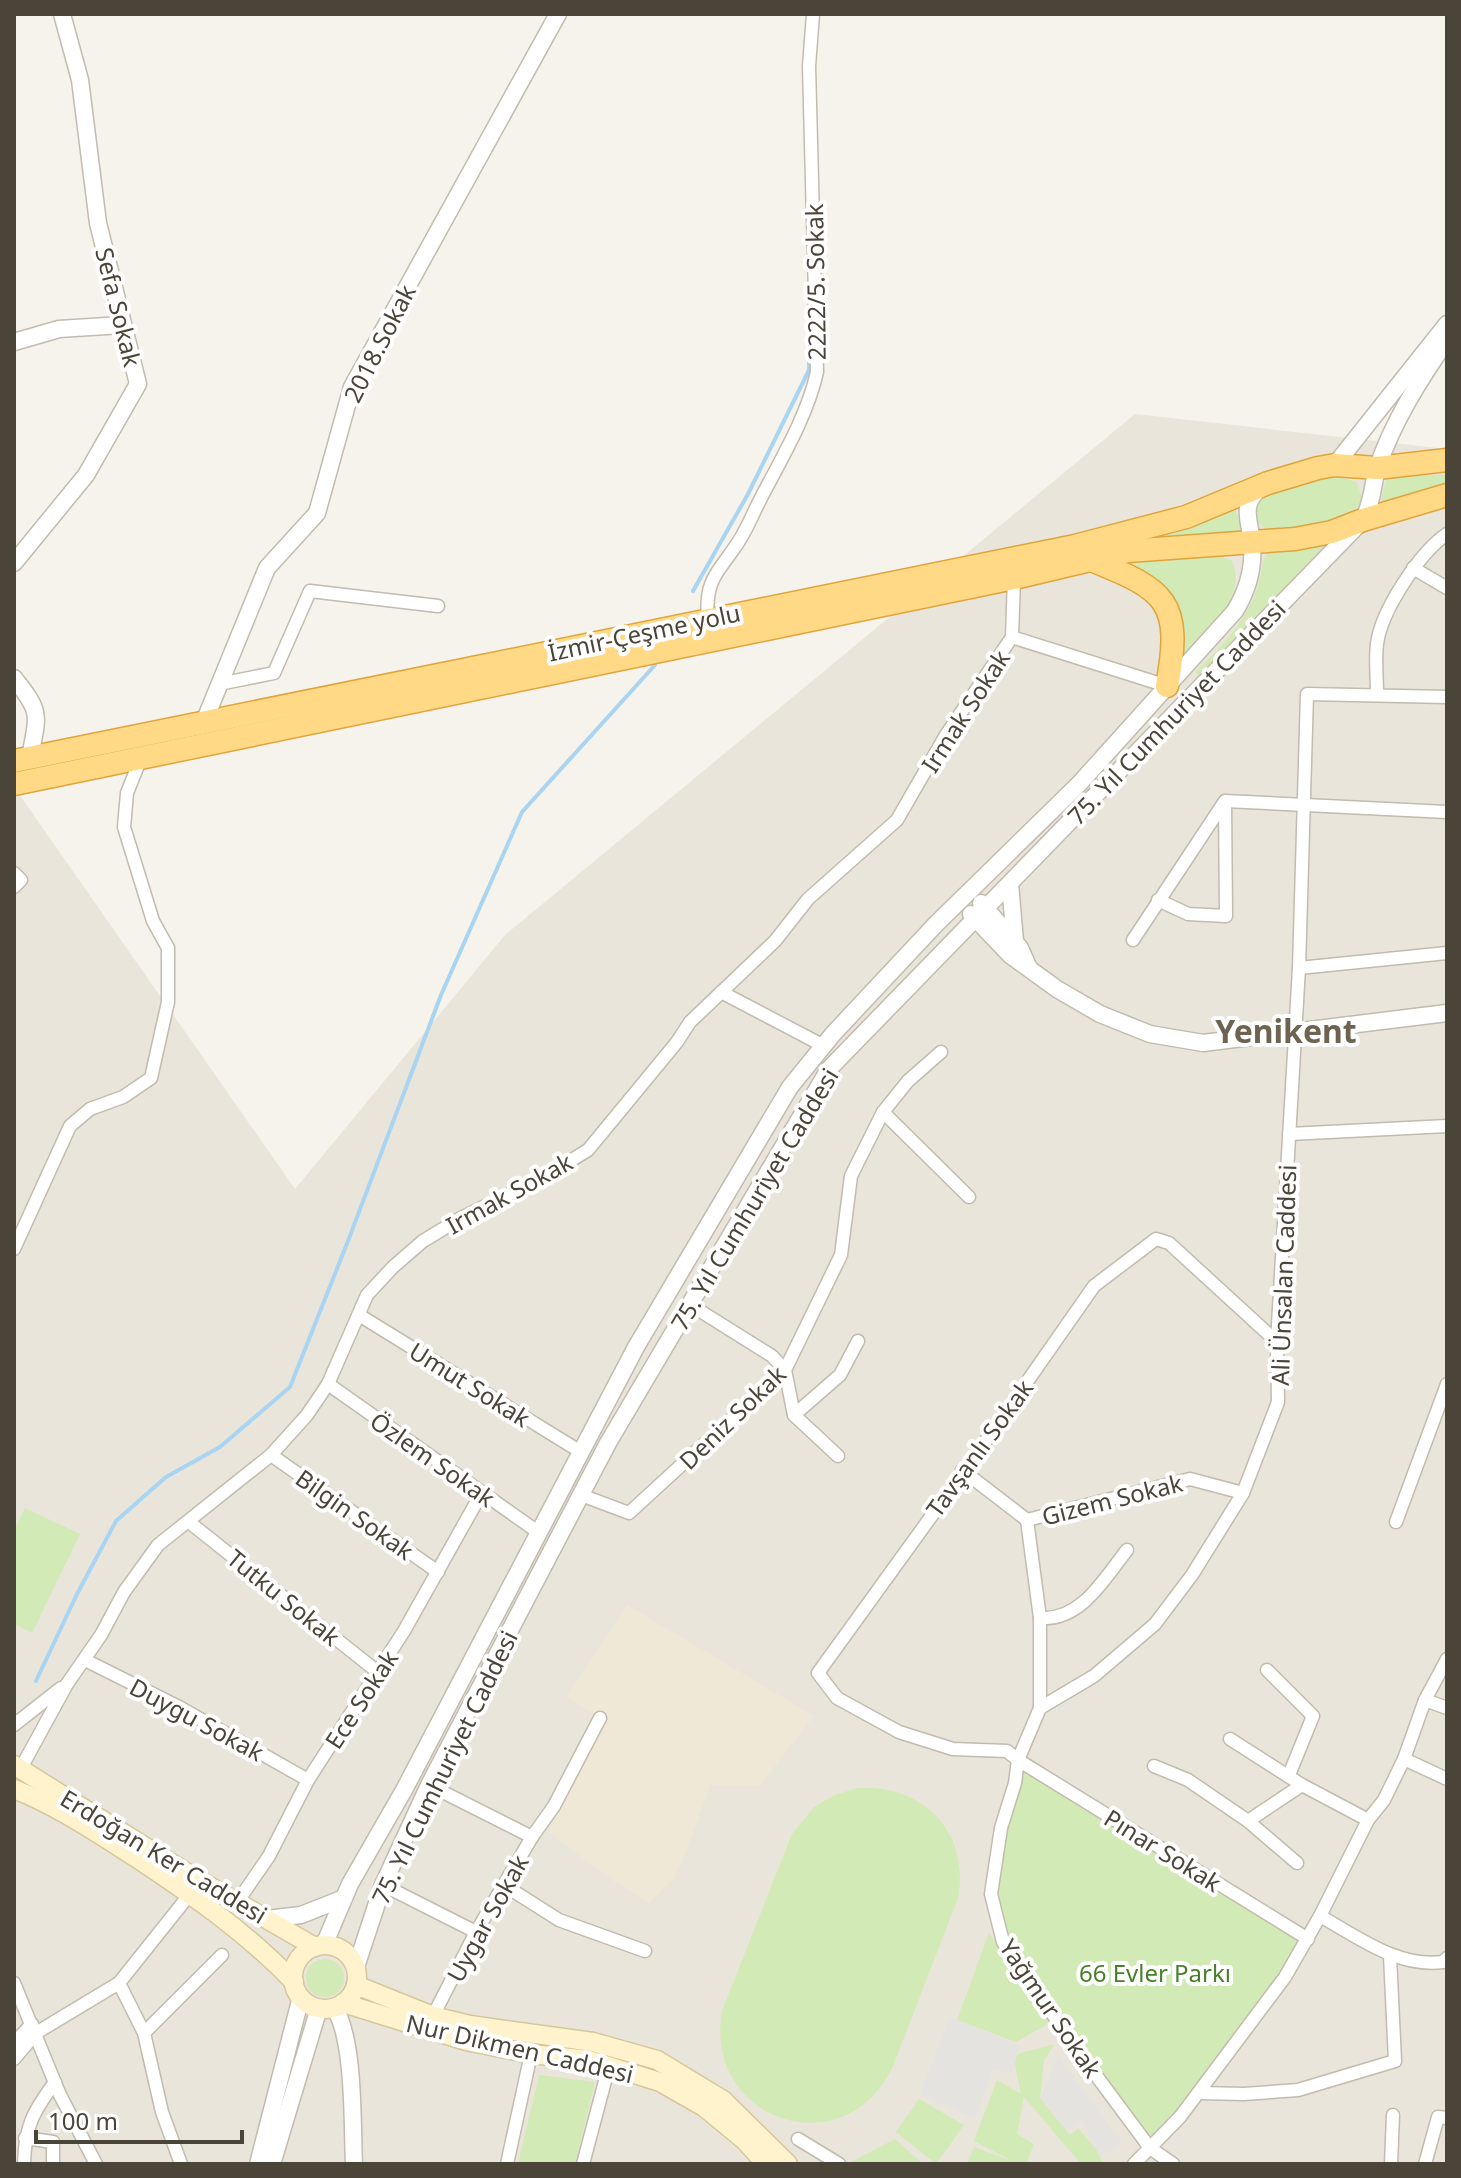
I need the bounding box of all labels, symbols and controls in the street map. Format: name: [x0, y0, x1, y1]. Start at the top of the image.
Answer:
street label: 2222/5. Sokak: [797, 203, 833, 361]
street label: Sefa Sokak: [88, 244, 150, 370]
street label: 2018.Sokak: [335, 278, 423, 408]
street label: 75. Yıl Cumhuriyet Caddesi: [1060, 592, 1292, 832]
street label: İzmir-Çeşme yolu: [545, 595, 743, 669]
street label: Irmak Sokak: [913, 643, 1017, 779]
district label: Yenikent: [1215, 1009, 1357, 1052]
street label: 75. Yıl Cumhuriyet Caddesi: [662, 1062, 846, 1336]
street label: Irmak Sokak: [440, 1145, 578, 1241]
street label: Ali Ünsalan Caddesi: [1263, 1164, 1303, 1386]
street label: Umut Sokak: [403, 1334, 537, 1434]
street label: Deniz Sokak: [671, 1358, 793, 1476]
street label: Tavşanlı Sokak: [918, 1373, 1040, 1523]
street label: Özlem Sokak: [364, 1404, 502, 1514]
street label: Bilgin Sokak: [290, 1461, 421, 1567]
street label: Gizem Sokak: [1038, 1466, 1186, 1532]
street label: Tutku Sokak: [221, 1541, 347, 1653]
street label: 75. Yıl Cumhuriyet Caddesi: [363, 1625, 525, 1909]
street label: Ece Sokak: [317, 1643, 405, 1755]
street label: Duygu Sokak: [124, 1670, 270, 1768]
street label: Erdoğan Ker Caddesi: [55, 1781, 273, 1931]
street label: Pınar Sokak: [1098, 1801, 1228, 1899]
street label: Uygar Sokak: [438, 1848, 536, 1988]
street label: Yağmur Sokak: [992, 1932, 1110, 2084]
park label: 66 Evler Parkı: [1079, 1956, 1231, 1989]
street label: Nur Dikmen Caddesi: [403, 2006, 637, 2090]
scale bar: [36, 2094, 242, 2144]
text: 100 m: [48, 2104, 118, 2137]

